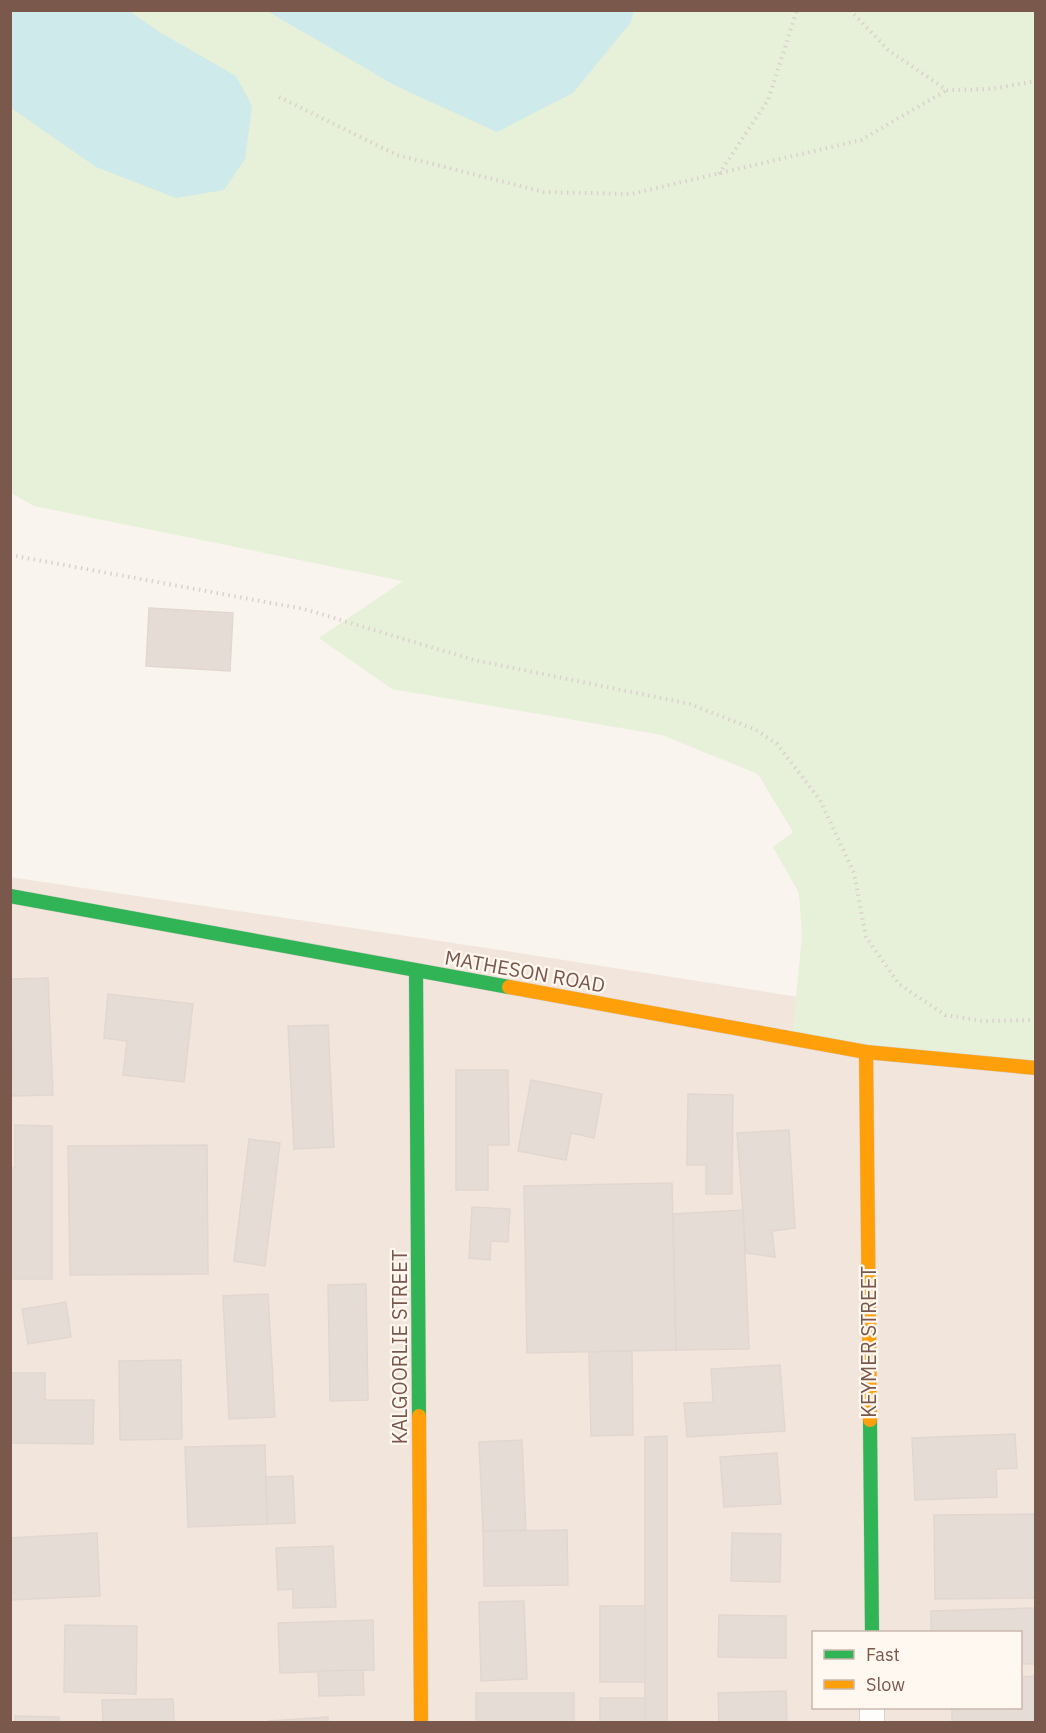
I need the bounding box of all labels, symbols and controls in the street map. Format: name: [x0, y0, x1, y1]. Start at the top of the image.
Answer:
street label: MATHESON ROAD: [443, 944, 607, 998]
street label: KALGOORLIE STREET: [386, 1250, 413, 1444]
street label: KEYMER STREET: [855, 1266, 882, 1418]
legend: [812, 1631, 1022, 1709]
text: Fast: [866, 1643, 900, 1666]
text: Slow: [866, 1673, 905, 1696]

